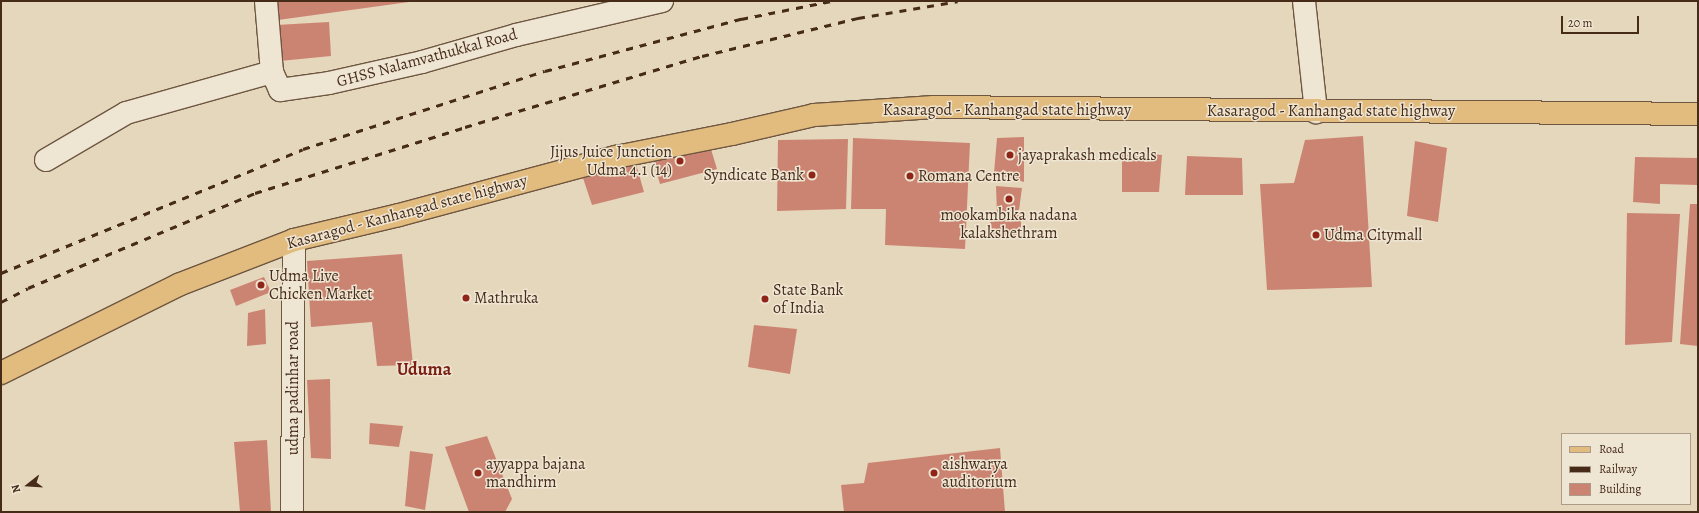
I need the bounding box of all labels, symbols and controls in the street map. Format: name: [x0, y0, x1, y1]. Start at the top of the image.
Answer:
scale bar: [1563, 8, 1641, 34]
text: 20 m: [1568, 15, 1592, 31]
street label: GHSS Nalamvathukkal Road: [335, 25, 519, 91]
street label: Kasaragod - Kanhangad state highway: [883, 100, 1131, 120]
street label: Kasaragod - Kanhangad state highway: [1207, 101, 1455, 121]
place label: Jijus Juice Junction Udma 4.1 (14): [550, 142, 672, 180]
place label: jayaprakash medicals: [1018, 145, 1157, 165]
marker: jayaprakash medicals: [1005, 150, 1015, 160]
marker: Jijus Juice Junction Udma 4.1 (14): [675, 156, 685, 166]
place label: Syndicate Bank: [703, 165, 804, 185]
place label: Romana Centre: [918, 166, 1019, 186]
marker: Syndicate Bank: [807, 170, 817, 180]
street label: Kasaragod - Kanhangad state highway: [284, 171, 530, 253]
marker: Romana Centre: [905, 171, 915, 181]
marker: mookambika nadana kalakshethram: [1004, 194, 1014, 204]
place label: mookambika nadana kalakshethram: [940, 205, 1078, 243]
place label: Udma Citymall: [1324, 225, 1422, 245]
marker: Udma Citymall: [1311, 230, 1321, 240]
place label: Udma Live Chicken Market: [269, 266, 373, 304]
marker: Udma Live Chicken Market: [256, 280, 266, 290]
place label: State Bank of India: [773, 280, 844, 318]
place label: Mathruka: [474, 288, 539, 308]
marker: Mathruka: [461, 293, 471, 303]
marker: State Bank of India: [760, 294, 770, 304]
street label: udma padinhar road: [283, 321, 303, 455]
district label: Uduma: [397, 358, 451, 380]
legend: [1561, 433, 1691, 505]
text: Road: [1599, 441, 1624, 457]
place label: ayyappa bajana mandhirm: [486, 454, 585, 492]
place label: aishwarya auditorium: [942, 454, 1017, 492]
text: Railway: [1599, 461, 1637, 477]
north arrow: [8, 465, 48, 505]
marker: ayyappa bajana mandhirm: [473, 468, 483, 478]
marker: aishwarya auditorium: [929, 468, 939, 478]
text: Building: [1599, 481, 1641, 497]
text: N: [8, 483, 24, 495]

